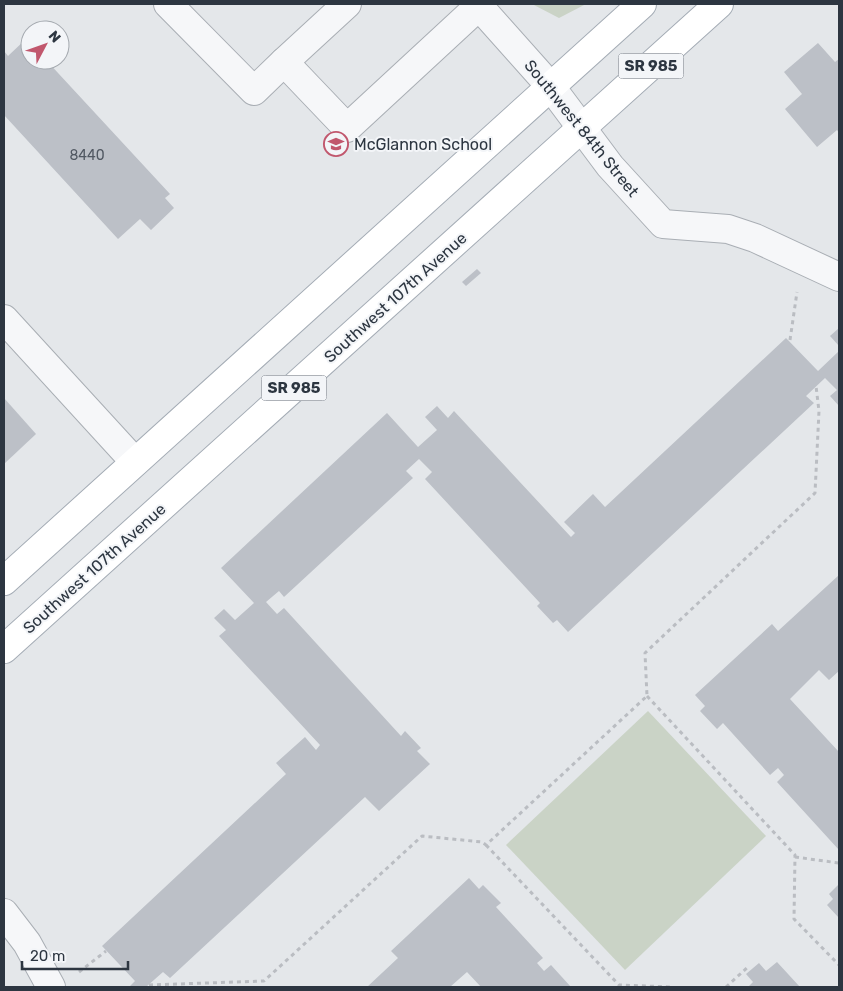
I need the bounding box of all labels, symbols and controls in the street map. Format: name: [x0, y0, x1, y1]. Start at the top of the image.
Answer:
north arrow: [20, 20, 70, 70]
text: N: [45, 27, 64, 46]
road number: SR 985: [618, 54, 684, 78]
street label: Southwest 84th Street: [520, 56, 643, 201]
school or university icon: McGlannon School: [323, 131, 349, 157]
place label: McGlannon School: [354, 135, 492, 154]
house number: 8440: [69, 147, 105, 164]
street label: Southwest 107th Avenue: [320, 228, 471, 366]
road number: SR 985: [262, 376, 326, 400]
street label: Southwest 107th Avenue: [19, 499, 170, 637]
scale bar: [22, 938, 129, 970]
text: 20 m: [30, 947, 65, 965]

